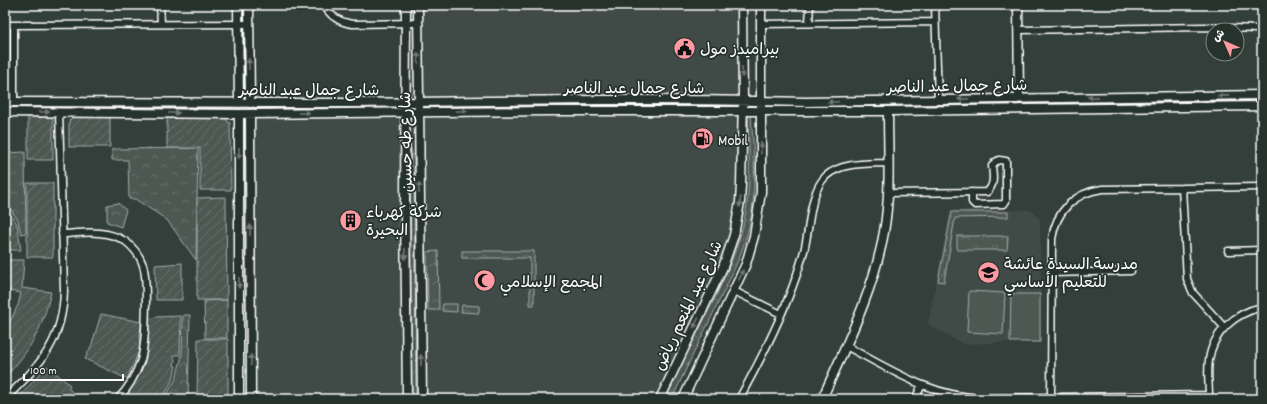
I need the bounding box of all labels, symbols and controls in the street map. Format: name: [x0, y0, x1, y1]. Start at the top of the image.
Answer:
north arrow: [1205, 22, 1245, 62]
text: ش: [1209, 26, 1229, 46]
public building icon: بيراميدز مول: [672, 35, 698, 61]
place label: بيراميدز مول: [700, 39, 779, 62]
one-way arrow: [415, 51, 421, 64]
one-way arrow: [246, 57, 252, 70]
one-way arrow: [739, 66, 745, 79]
street label: شارع جمال عبد الناصر: [885, 75, 1027, 100]
street label: شارع جمال عبد الناصر: [562, 78, 704, 101]
street label: شارع جمال عبد الناصر: [237, 80, 379, 103]
street label: شارع طه حسين: [395, 91, 420, 192]
one-way arrow: [1217, 92, 1229, 99]
one-way arrow: [1086, 94, 1099, 100]
one-way arrow: [956, 96, 969, 102]
one-way arrow: [827, 98, 839, 105]
one-way arrow: [456, 108, 469, 114]
one-way arrow: [38, 109, 51, 115]
one-way arrow: [168, 110, 181, 116]
one-way arrow: [298, 110, 311, 116]
fuel station icon: Mobil: [690, 126, 716, 152]
place label: Mobil: [718, 130, 748, 153]
one-way arrow: [758, 141, 764, 154]
one-way arrow: [236, 147, 242, 160]
one-way arrow: [416, 181, 422, 194]
one-way arrow: [736, 196, 743, 208]
place label: شركة كهرباء البحيرة: [366, 202, 442, 243]
building icon: شركة كهرباء البحيرة: [338, 207, 364, 233]
one-way arrow: [247, 223, 253, 236]
street label: شارع عبد المنعم رياض: [649, 237, 730, 375]
one-way arrow: [402, 248, 408, 261]
place label: مدرسة السيدة عائشة للتعليم الأساسي: [1004, 254, 1138, 296]
school or university icon: مدرسة السيدة عائشة للتعليم الأساسي: [976, 259, 1002, 285]
mosque icon: المجمع الإسلامي: [471, 268, 497, 294]
one-way arrow: [739, 269, 745, 281]
place label: المجمع الإسلامي: [500, 272, 603, 296]
one-way arrow: [236, 277, 242, 290]
one-way arrow: [693, 318, 699, 329]
one-way arrow: [248, 353, 254, 366]
one-way arrow: [418, 353, 424, 366]
scale bar: [24, 356, 123, 382]
text: 100 m: [30, 363, 57, 380]

